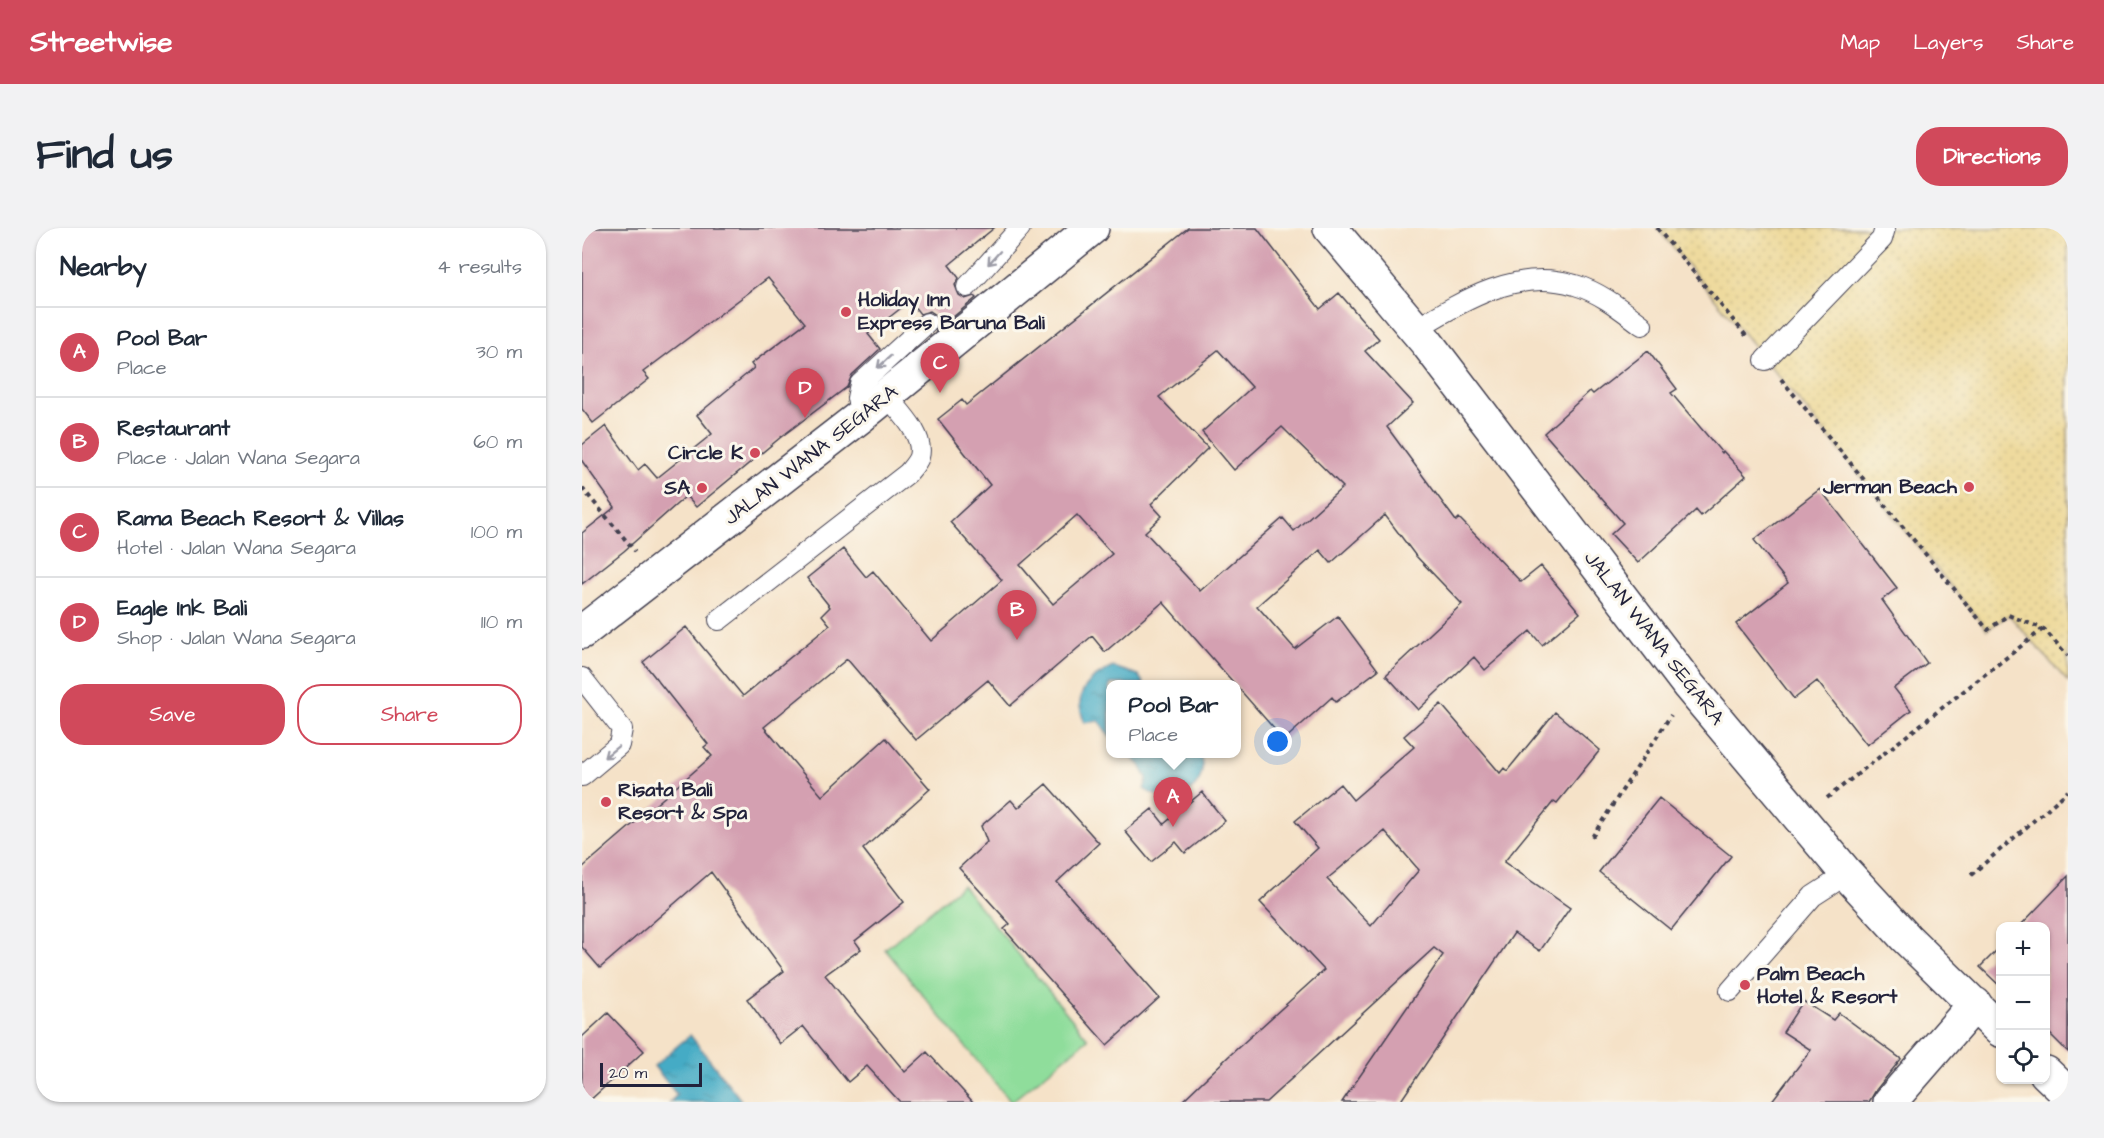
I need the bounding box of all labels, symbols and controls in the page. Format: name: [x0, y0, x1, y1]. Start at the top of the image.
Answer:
text: Streetwise: [30, 23, 172, 62]
text: Map: [1840, 28, 1880, 57]
text: Layers: [1913, 28, 1983, 57]
text: Share: [2016, 28, 2074, 57]
text: Find us: [36, 127, 173, 185]
button: Directions: [1916, 127, 2068, 186]
text: Nearby: [60, 249, 147, 285]
one-way arrow: [987, 250, 1001, 265]
text: 4 results: [437, 253, 522, 281]
place label: Holiday Inn Express Baruna Bali: [858, 286, 1046, 337]
marker: Holiday Inn Express Baruna Bali: [839, 305, 853, 319]
text: Pool Bar: [117, 323, 207, 354]
text: A: [73, 338, 86, 366]
text: 30 m: [476, 338, 522, 366]
pin: C: [920, 344, 960, 393]
text: Place: [117, 354, 167, 382]
one-way arrow: [877, 355, 892, 369]
pin: D: [786, 368, 824, 418]
street label: JALAN WANA SEGARA: [718, 378, 904, 532]
text: Restaurant: [117, 413, 230, 444]
text: B: [72, 428, 87, 456]
text: 60 m: [473, 428, 522, 456]
place label: Circle K: [668, 439, 744, 467]
text: Place · Jalan Wana Segara: [117, 444, 360, 472]
marker: Circle K: [748, 446, 762, 460]
place label: Jerman Beach: [1822, 473, 1958, 501]
place label: SA: [663, 474, 690, 502]
marker: Jerman Beach: [1962, 480, 1976, 494]
marker: SA: [695, 481, 709, 495]
text: Rama Beach Resort & Villas: [117, 503, 404, 534]
text: C: [72, 518, 87, 546]
text: 100 m: [471, 518, 522, 546]
text: Hotel · Jalan Wana Segara: [117, 534, 356, 562]
street label: JALAN WANA SEGARA: [1577, 545, 1731, 731]
pin: B: [998, 590, 1036, 640]
text: Eagle Ink Bali: [117, 593, 247, 624]
text: D: [73, 608, 86, 636]
text: 110 m: [481, 608, 522, 636]
text: Shop · Jalan Wana Segara: [117, 624, 356, 652]
popup: [1106, 680, 1241, 758]
button: Save: [60, 684, 285, 745]
button: Share: [297, 684, 522, 745]
text: Pool Bar: [1128, 690, 1219, 721]
text: Place: [1128, 721, 1178, 749]
your location: [1263, 727, 1292, 756]
one-way arrow: [604, 745, 619, 759]
place label: Risata Bali Resort & Spa: [618, 776, 748, 827]
pin: A: [1154, 778, 1192, 827]
marker: Risata Bali Resort & Spa: [599, 795, 613, 809]
map controls: [1996, 922, 2050, 1084]
button: +: [1996, 922, 2050, 976]
place label: Palm Beach Hotel & Resort: [1757, 960, 1898, 1011]
button: −: [1996, 976, 2050, 1030]
marker: Palm Beach Hotel & Resort: [1738, 978, 1752, 992]
button: locate: [1996, 1030, 2050, 1084]
scale bar: [600, 1060, 702, 1088]
text: 20 m: [609, 1062, 647, 1084]

